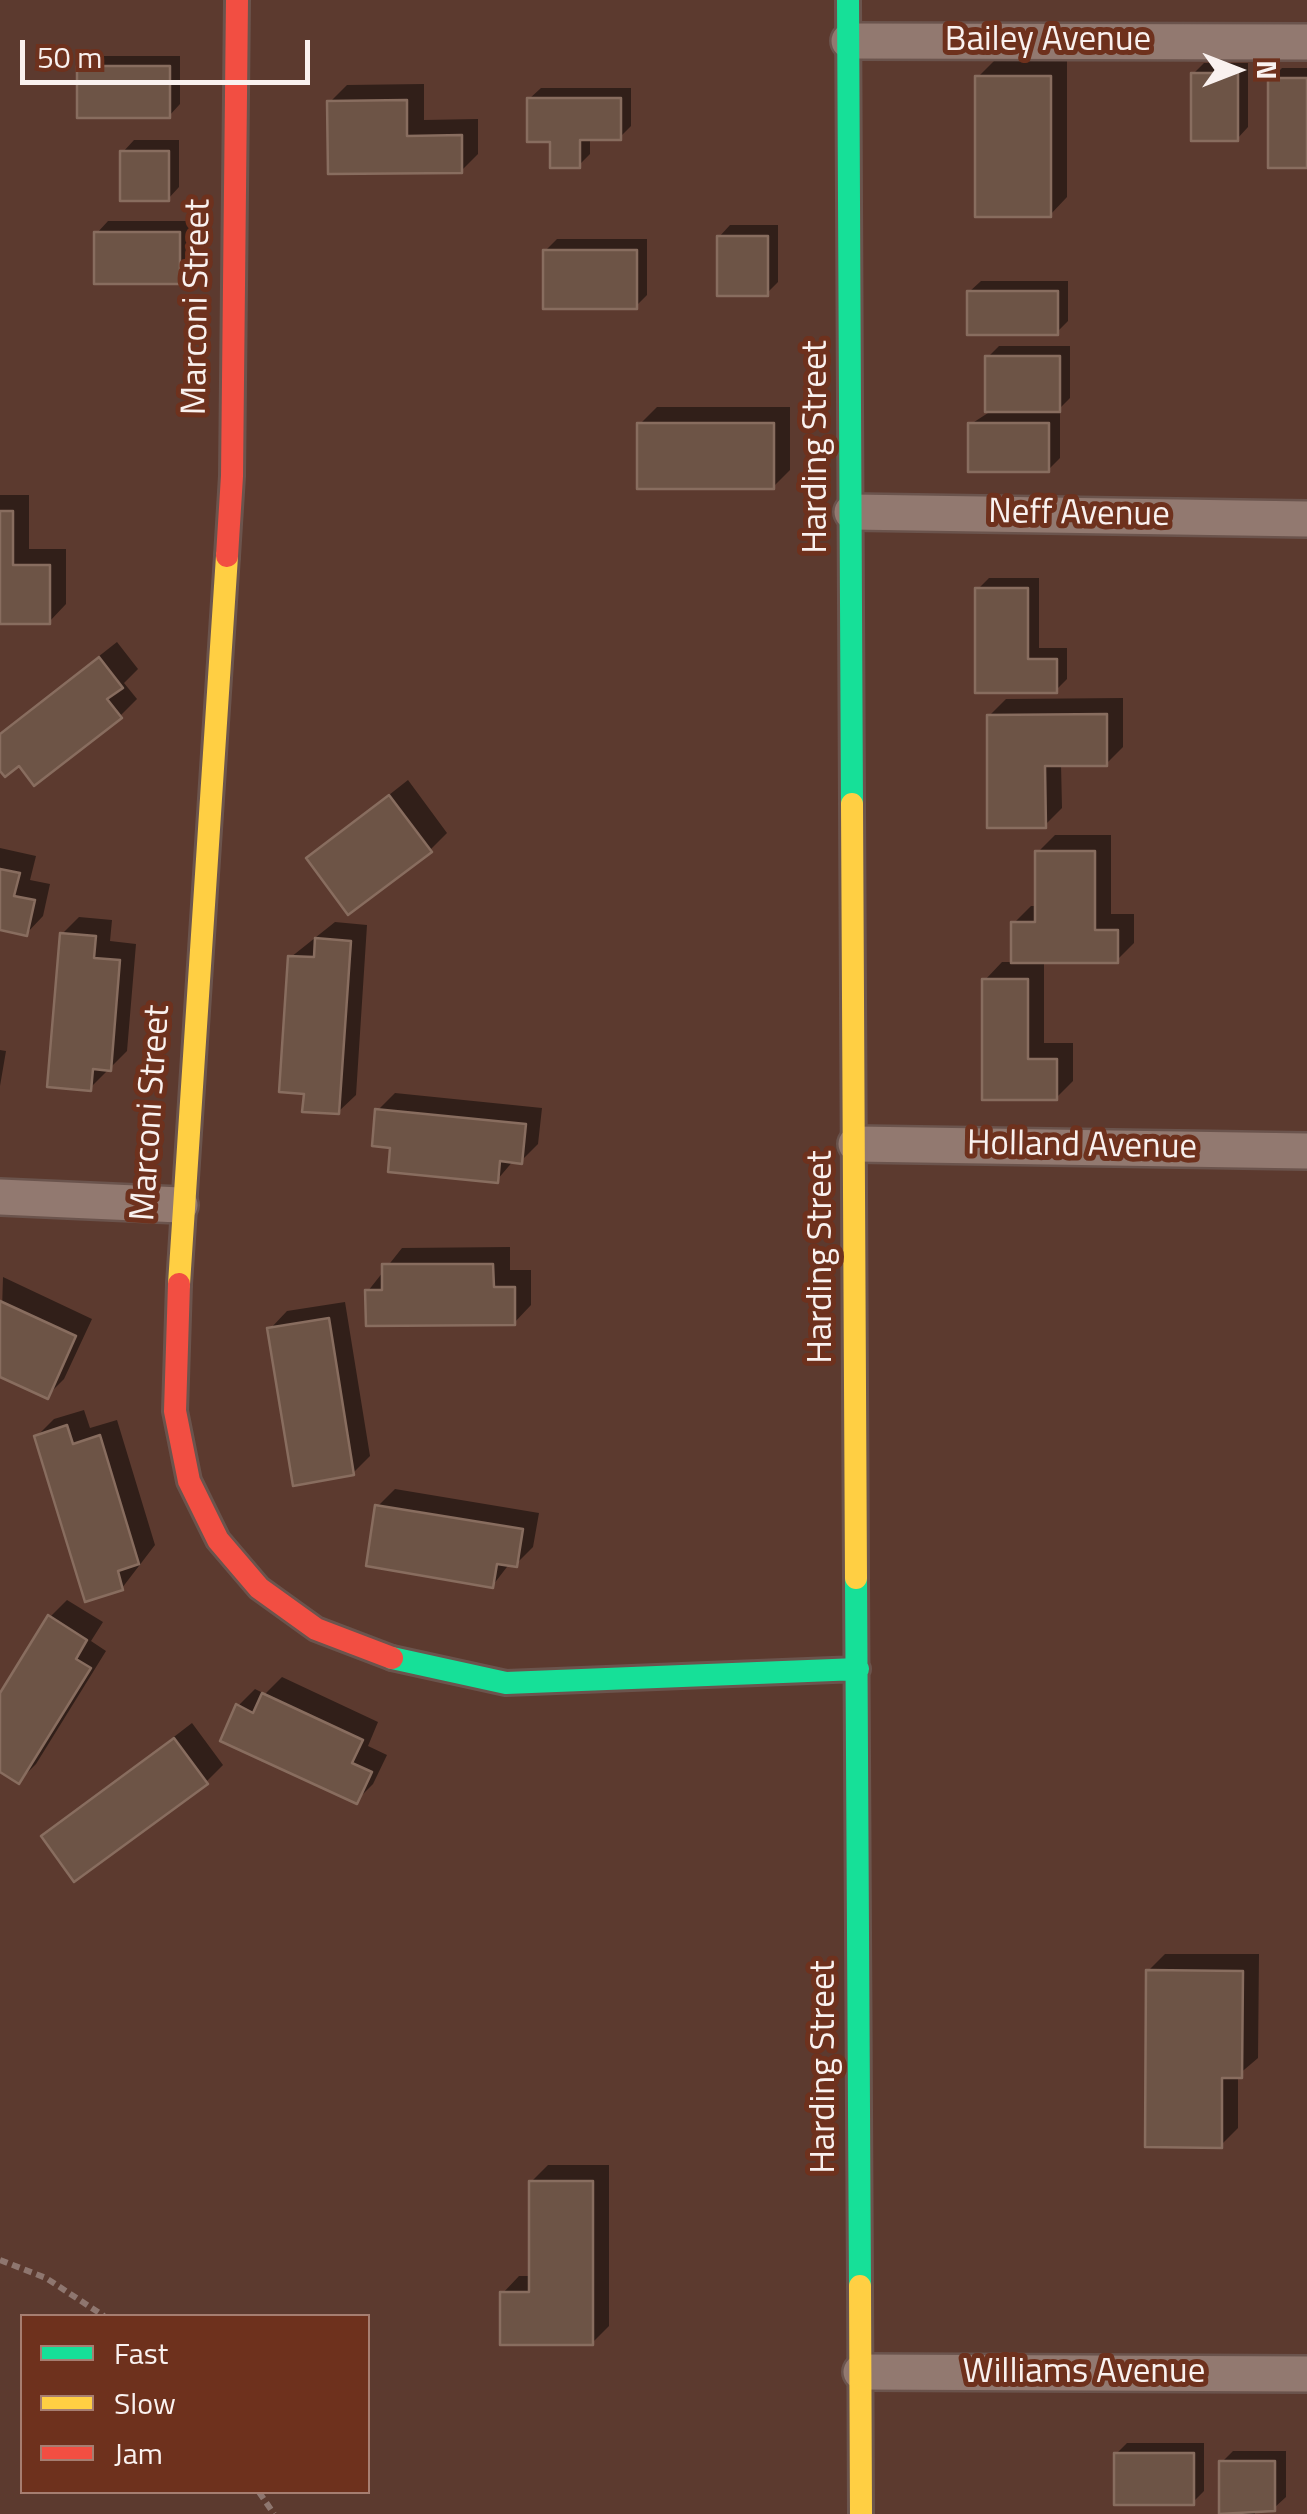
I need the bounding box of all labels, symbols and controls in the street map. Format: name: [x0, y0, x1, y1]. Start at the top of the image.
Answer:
scale bar: [25, 20, 315, 82]
street label: Bailey Avenue: [945, 20, 1151, 62]
north arrow: [1187, 20, 1287, 120]
text: 50 m: [37, 34, 102, 80]
text: N: [1246, 60, 1289, 80]
street label: Marconi Street: [175, 198, 221, 416]
street label: Harding Street: [796, 340, 838, 554]
street label: Neff Avenue: [988, 492, 1170, 538]
street label: Marconi Street: [123, 1003, 181, 1223]
street label: Holland Avenue: [967, 1124, 1197, 1170]
street label: Harding Street: [801, 1150, 843, 1364]
street label: Harding Street: [804, 1960, 846, 2174]
legend: [20, 2314, 370, 2494]
text: Fast: [114, 2330, 168, 2376]
street label: Williams Avenue: [963, 2352, 1205, 2394]
text: Slow: [114, 2380, 176, 2426]
text: Jam: [114, 2430, 163, 2476]

